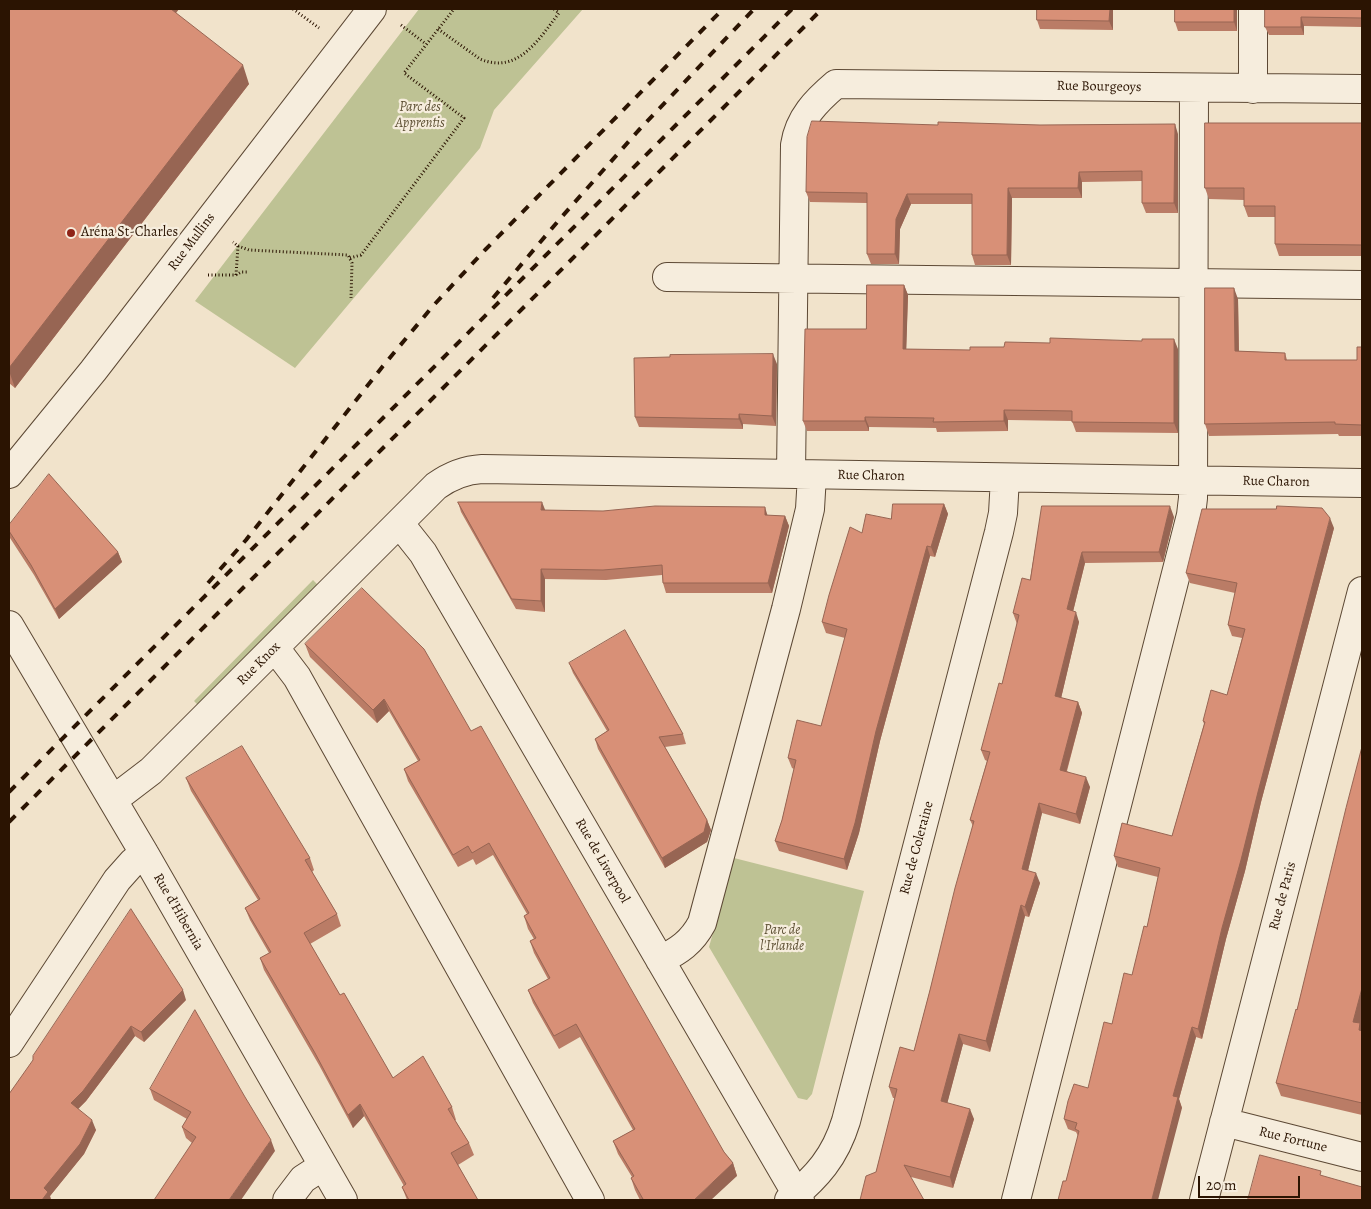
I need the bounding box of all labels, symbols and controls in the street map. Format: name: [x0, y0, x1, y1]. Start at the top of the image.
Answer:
street label: Rue Bourgeoys: [1056, 78, 1142, 96]
park label: Parc des Apprentis: [395, 100, 445, 132]
street label: Rue Mullins: [165, 210, 219, 274]
place label: Aréna St-Charles: [81, 225, 178, 241]
marker: Aréna St-Charles: [65, 227, 77, 239]
street label: Rue Charon: [837, 467, 905, 485]
street label: Rue Charon: [1242, 473, 1310, 491]
street label: Rue Knox: [234, 639, 284, 689]
street label: Rue de Coleraine: [896, 799, 938, 897]
street label: Rue de Liverpool: [571, 816, 633, 906]
street label: Rue de Paris: [1266, 860, 1300, 932]
street label: Rue d'Hibernia: [149, 871, 207, 953]
park label: Parc de l'Irlande: [760, 923, 804, 956]
street label: Rue Fortune: [1257, 1123, 1329, 1157]
scale bar: [1201, 1166, 1304, 1198]
text: 20 m: [1206, 1175, 1237, 1195]

